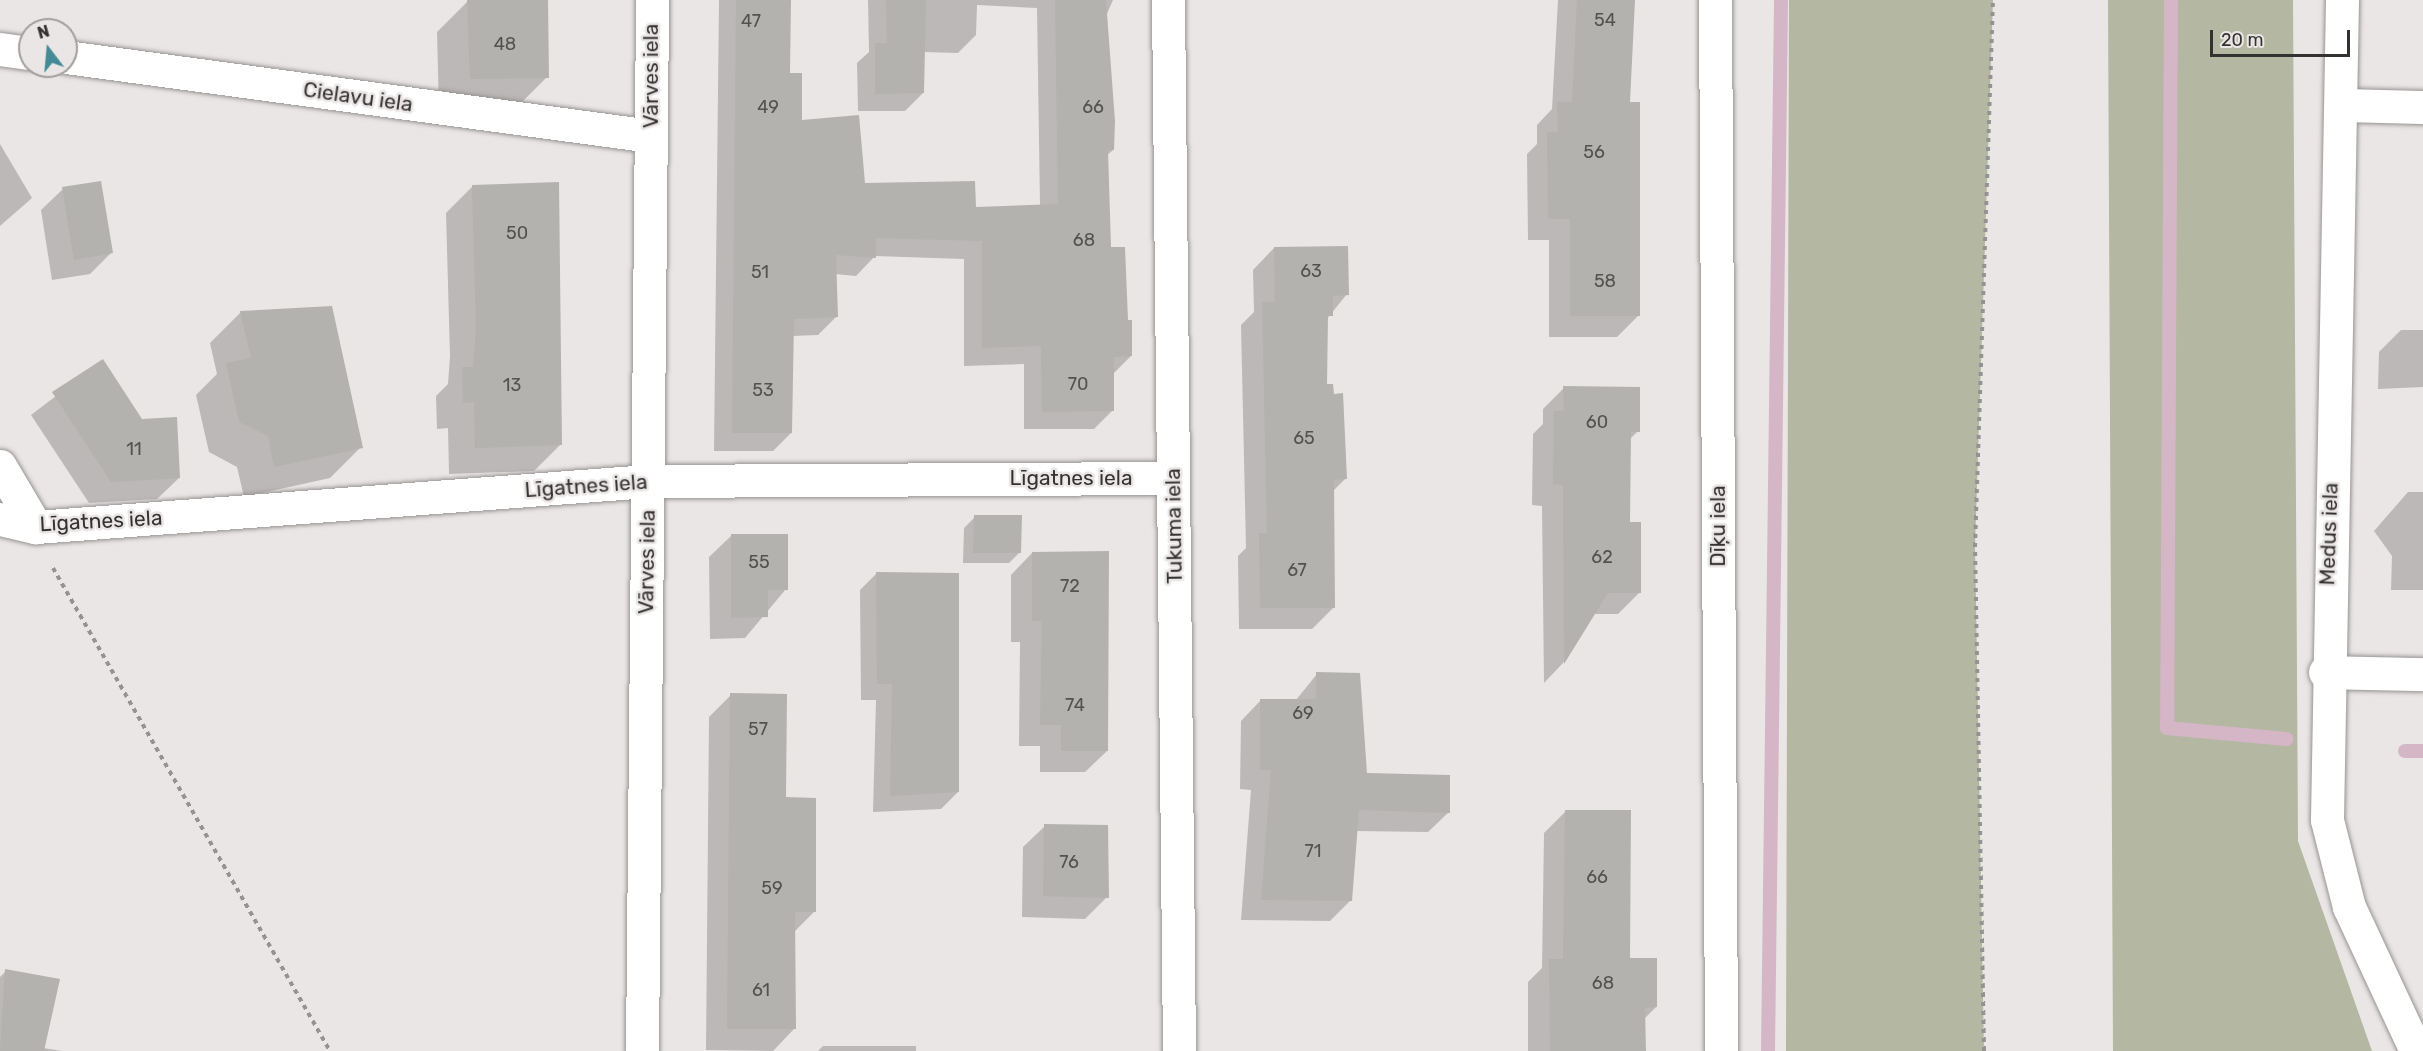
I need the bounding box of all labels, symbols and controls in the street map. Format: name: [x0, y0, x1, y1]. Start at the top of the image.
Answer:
house number: 54: [1594, 9, 1616, 31]
house number: 47: [741, 10, 761, 32]
north arrow: [18, 18, 78, 78]
scale bar: [2213, 18, 2352, 56]
text: N: [35, 21, 52, 43]
street label: Vārves iela: [638, 24, 664, 128]
text: 20 m: [2221, 29, 2263, 51]
house number: 48: [494, 33, 516, 55]
street label: Cielavu iela: [302, 77, 414, 117]
house number: 49: [757, 96, 779, 118]
house number: 66: [1082, 96, 1104, 118]
house number: 56: [1583, 141, 1605, 163]
house number: 50: [506, 222, 528, 244]
house number: 68: [1073, 229, 1095, 251]
house number: 63: [1300, 260, 1322, 282]
house number: 51: [751, 261, 769, 283]
house number: 58: [1594, 270, 1616, 292]
house number: 70: [1068, 373, 1088, 395]
house number: 13: [503, 374, 521, 396]
house number: 53: [752, 379, 774, 401]
house number: 60: [1586, 411, 1608, 433]
house number: 65: [1293, 427, 1315, 449]
house number: 11: [126, 438, 142, 460]
street label: Līgatnes iela: [1009, 465, 1133, 491]
street label: Tukuma iela: [1160, 468, 1188, 584]
street label: Līgatnes iela: [524, 469, 648, 503]
street label: Medus iela: [2315, 482, 2343, 586]
street label: Dīķu iela: [1705, 485, 1731, 567]
street label: Līgatnes iela: [39, 505, 163, 537]
street label: Vārves iela: [633, 510, 661, 614]
house number: 62: [1591, 546, 1613, 568]
house number: 55: [748, 551, 770, 573]
house number: 67: [1287, 559, 1307, 581]
house number: 72: [1060, 575, 1080, 597]
house number: 74: [1065, 694, 1085, 716]
house number: 69: [1292, 702, 1314, 724]
house number: 57: [748, 718, 768, 740]
house number: 71: [1305, 840, 1321, 862]
house number: 76: [1059, 851, 1079, 873]
house number: 66: [1586, 866, 1608, 888]
house number: 59: [761, 877, 783, 899]
house number: 68: [1592, 972, 1614, 994]
house number: 61: [752, 979, 770, 1001]

